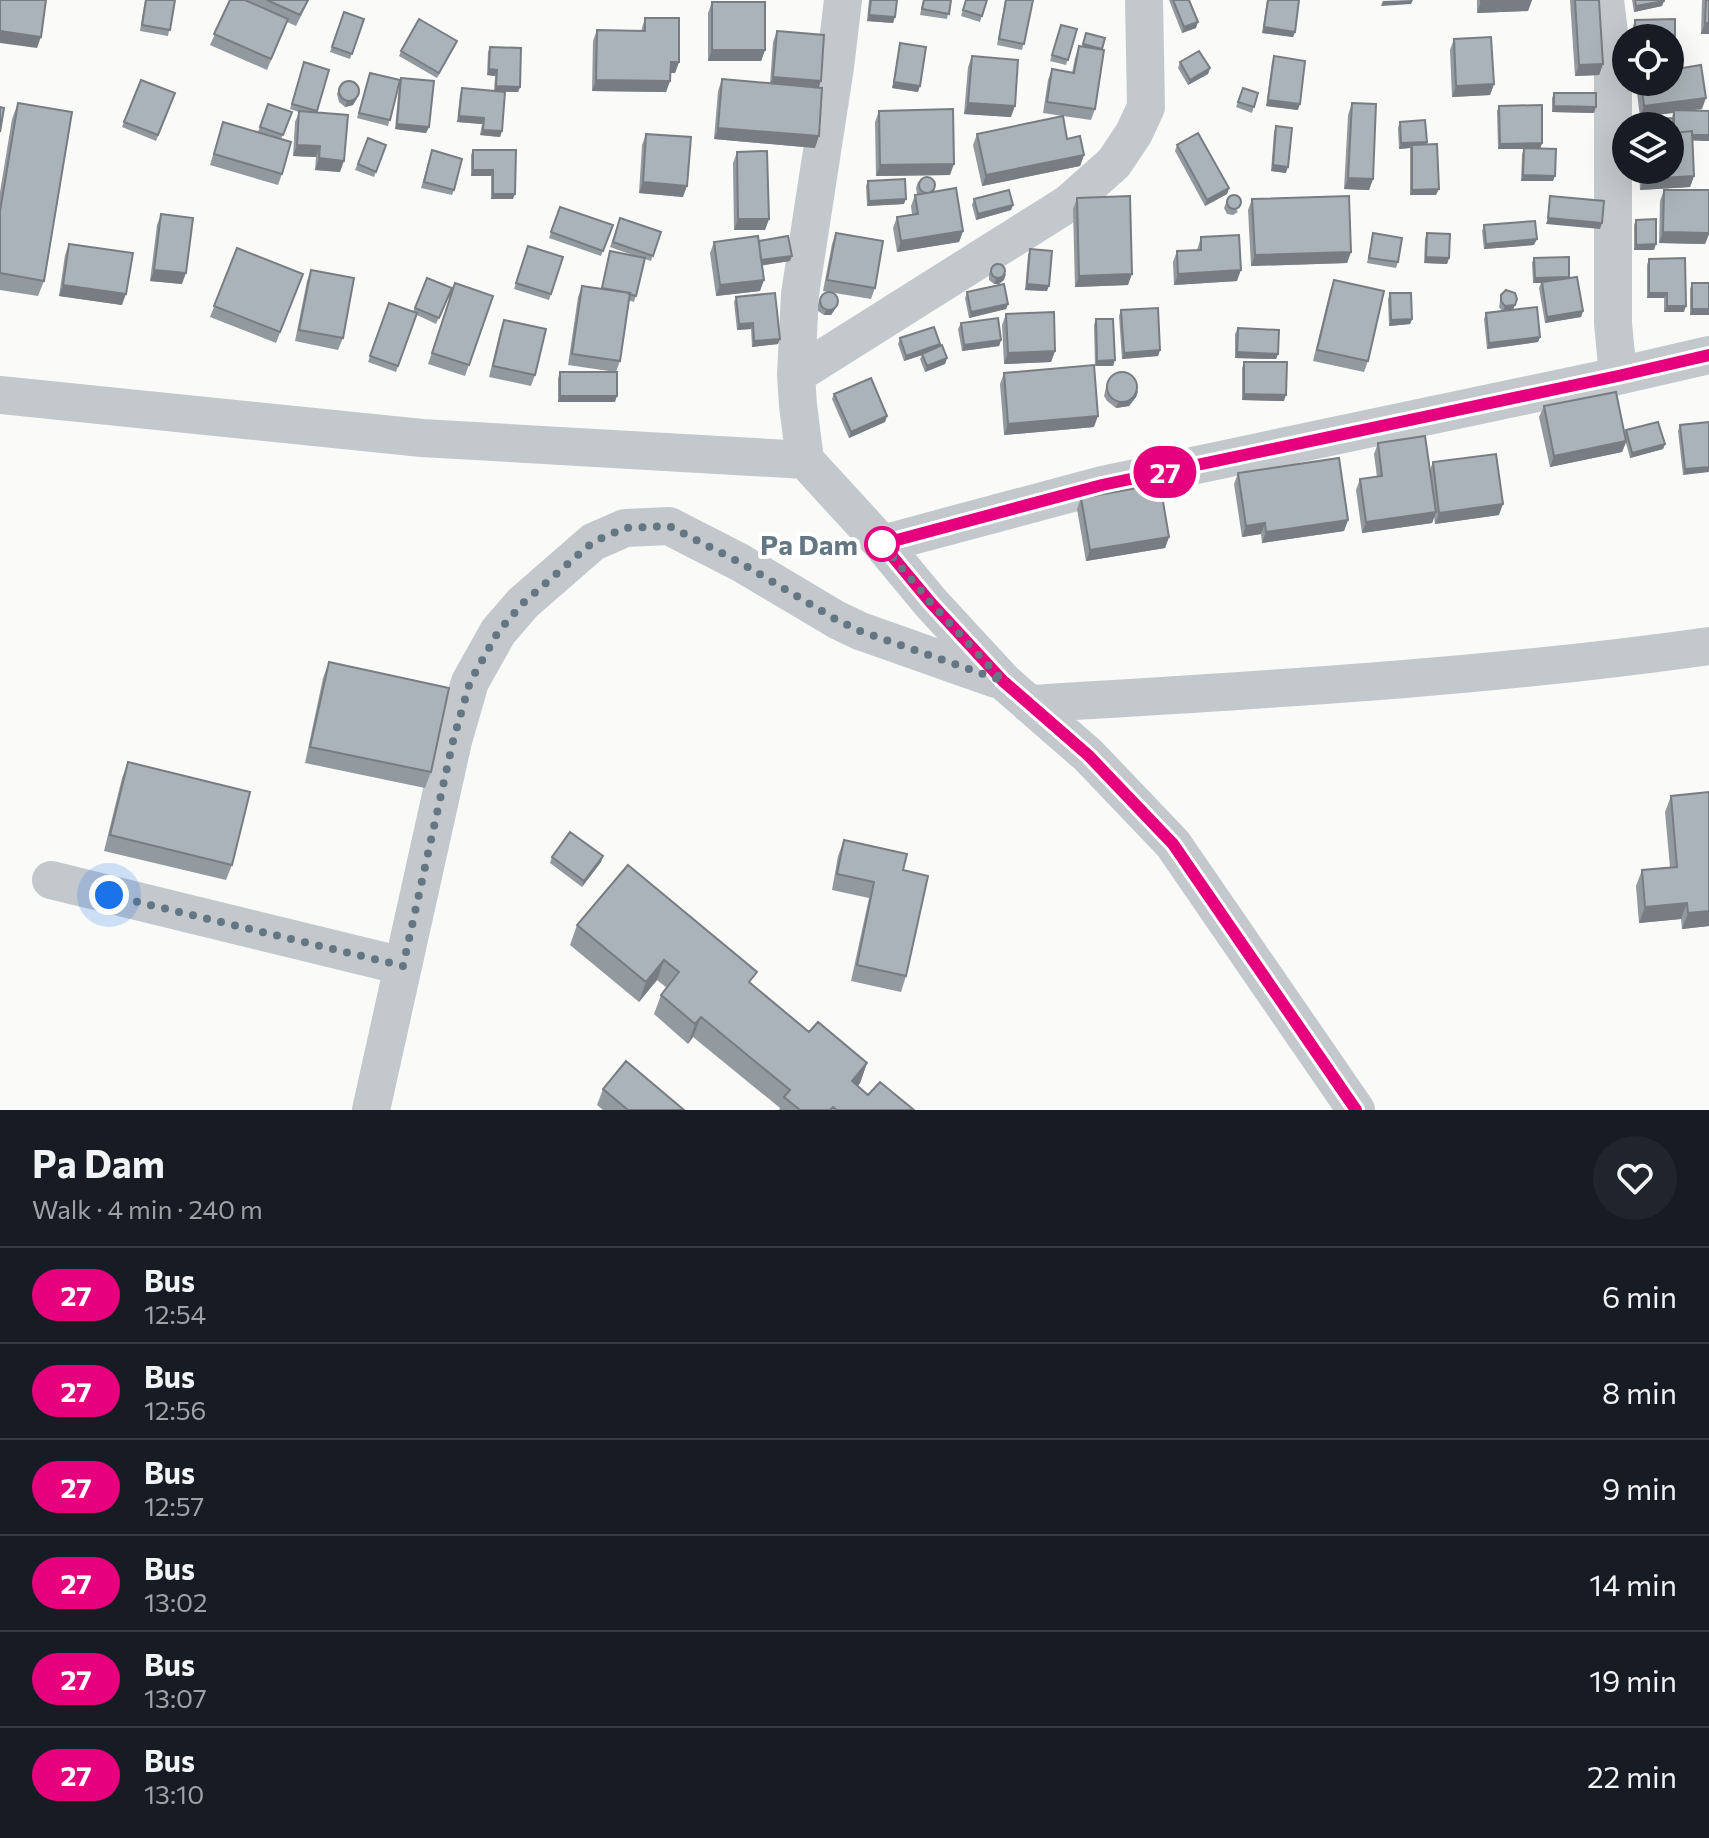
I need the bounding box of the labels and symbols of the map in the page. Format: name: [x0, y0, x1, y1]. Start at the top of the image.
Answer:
line badge: 27: [1129, 446, 1201, 498]
place label: Pa Dam: [760, 527, 858, 561]
marker: Pa Dam: [865, 527, 899, 561]
your location: [89, 875, 129, 915]

